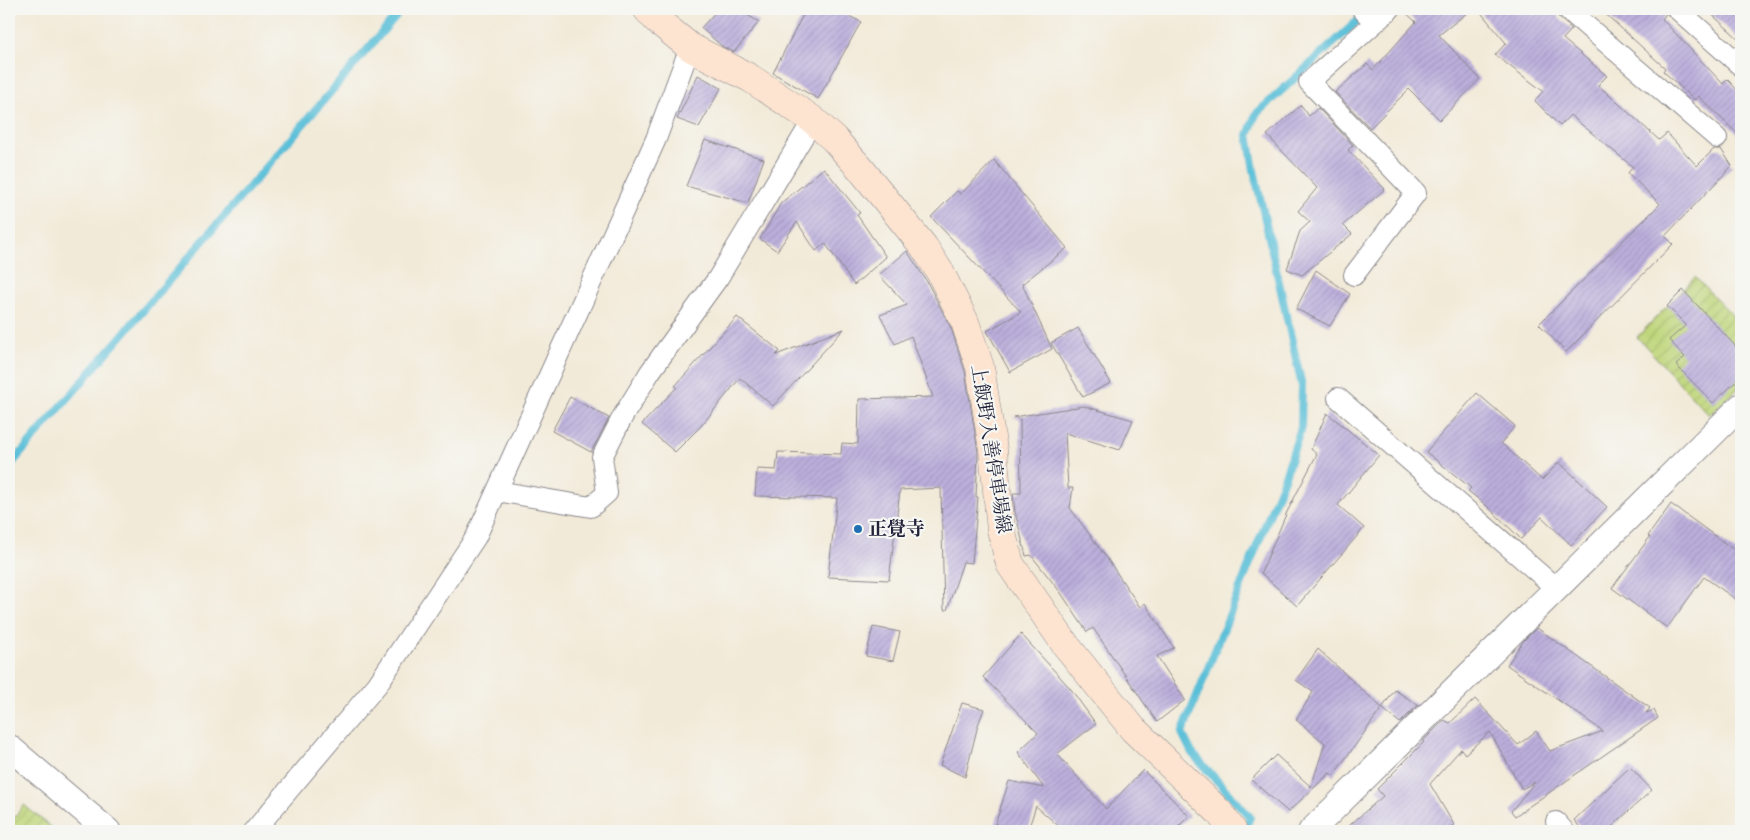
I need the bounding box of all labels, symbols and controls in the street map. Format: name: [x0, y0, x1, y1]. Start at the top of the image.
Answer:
street label: 上飯野入善停車場線: [966, 363, 1016, 535]
place label: 正覺寺: [868, 517, 925, 541]
marker: 正覺寺: [852, 523, 864, 535]

